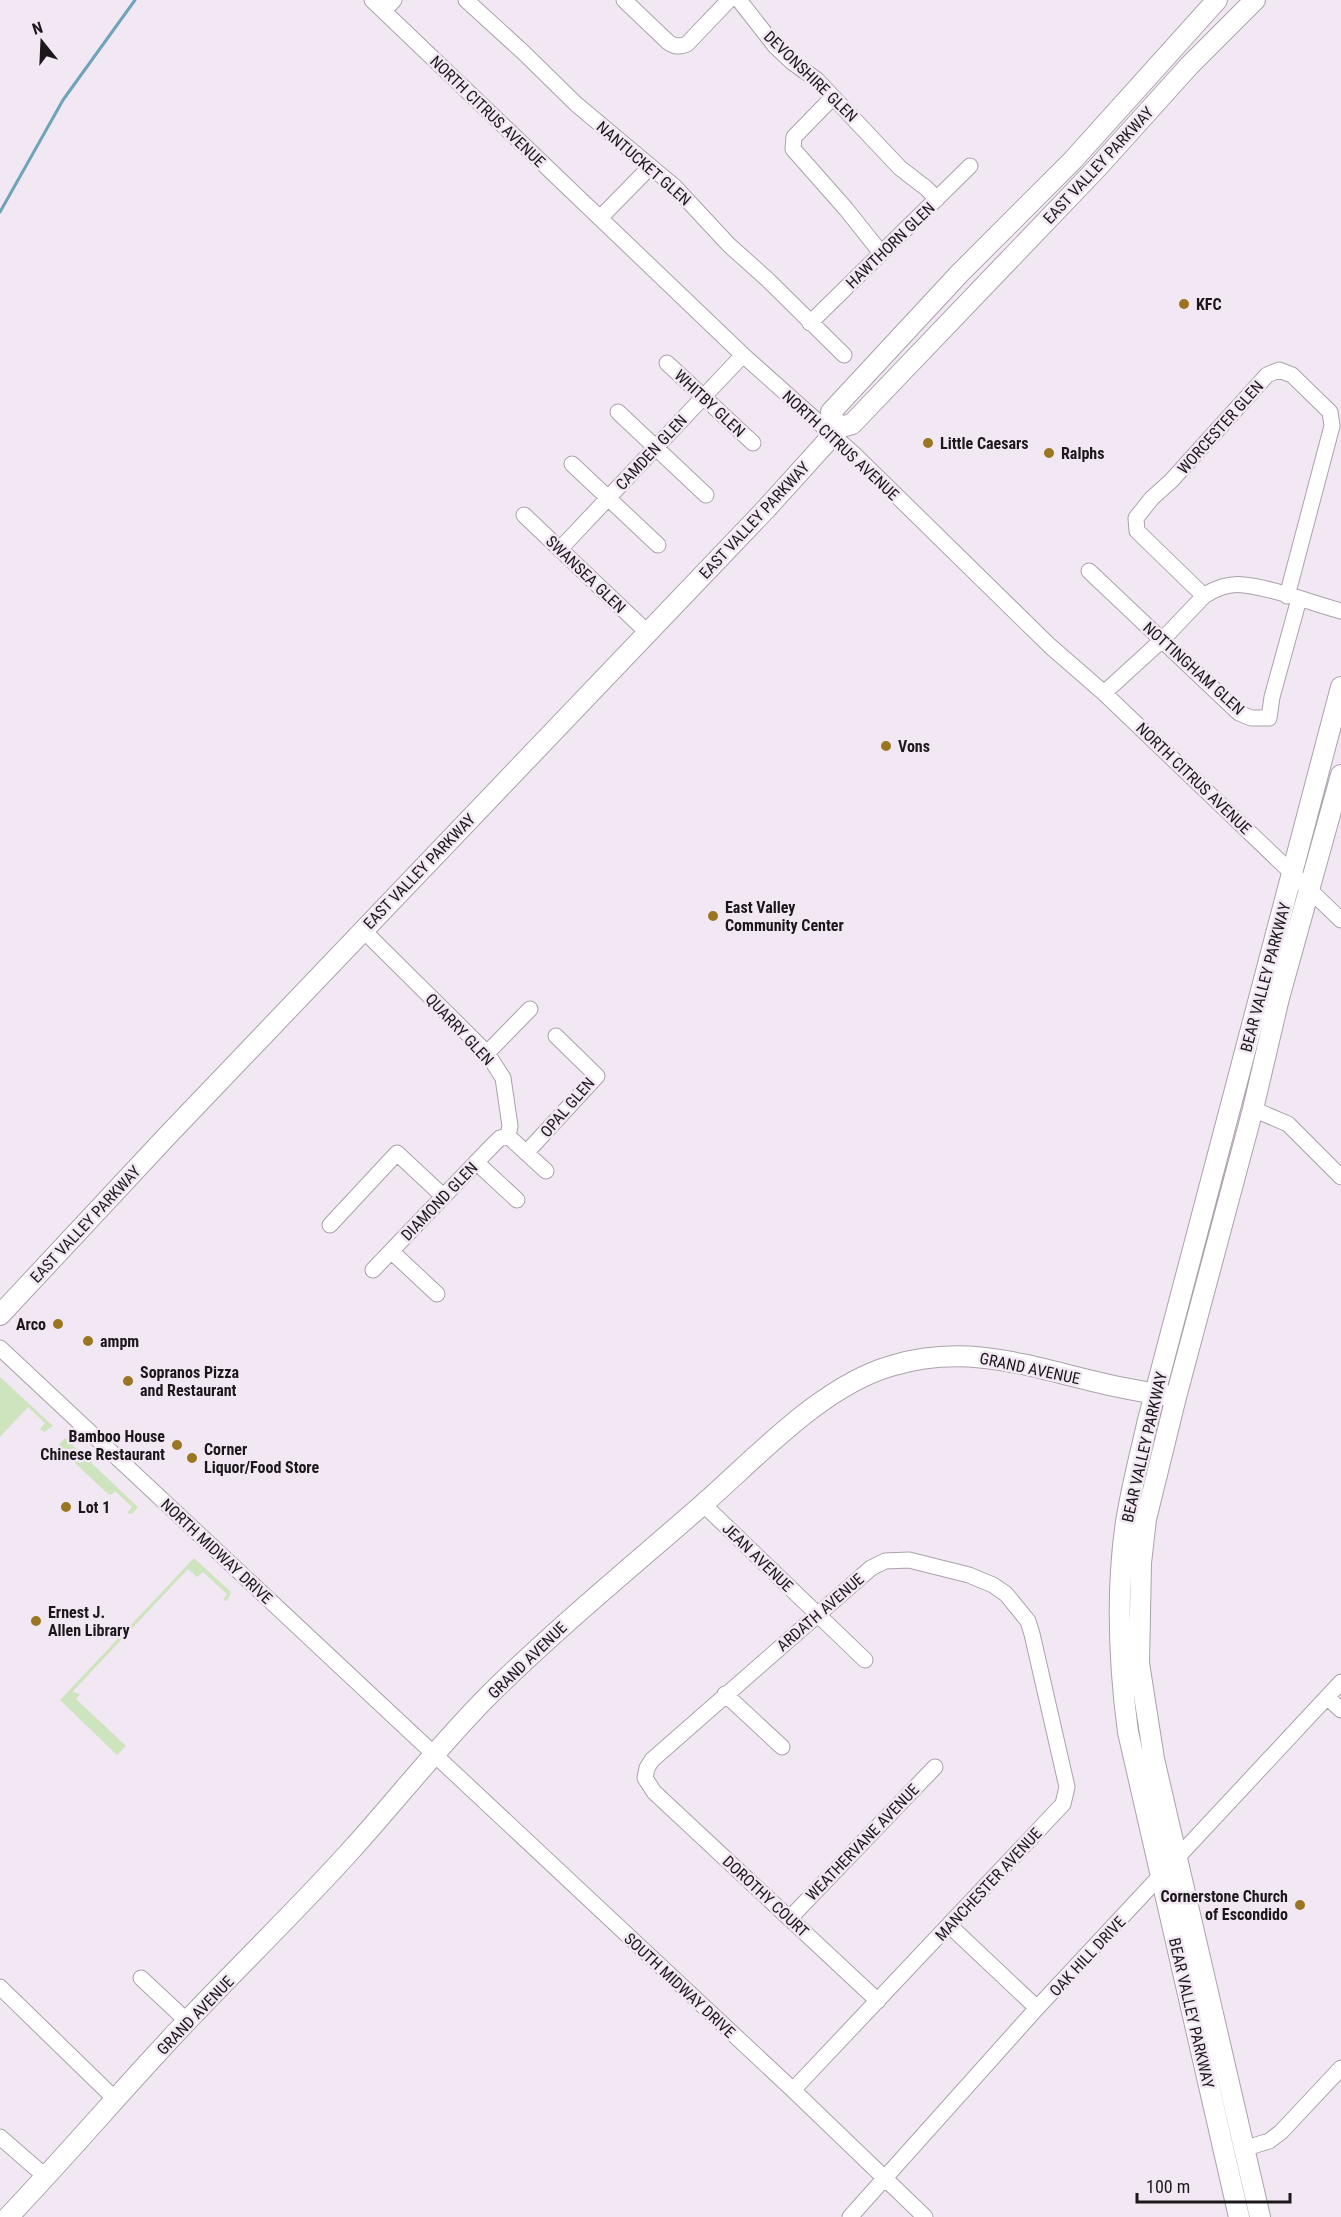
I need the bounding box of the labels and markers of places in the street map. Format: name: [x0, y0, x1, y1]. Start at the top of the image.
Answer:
place label: KFC: [1196, 295, 1222, 314]
marker: KFC: [1177, 297, 1191, 311]
place label: Little Caesars: [940, 434, 1029, 453]
marker: Little Caesars: [921, 436, 935, 450]
place label: Ralphs: [1061, 444, 1104, 463]
marker: Ralphs: [1042, 446, 1056, 460]
place label: Vons: [898, 737, 930, 756]
marker: Vons: [879, 739, 893, 753]
place label: East Valley Community Center: [725, 898, 844, 935]
marker: East Valley Community Center: [706, 909, 720, 923]
place label: Arco: [16, 1315, 46, 1334]
marker: Arco: [51, 1317, 65, 1331]
place label: ampm: [100, 1332, 139, 1351]
marker: ampm: [81, 1334, 95, 1348]
place label: Sopranos Pizza and Restaurant: [140, 1363, 239, 1400]
marker: Sopranos Pizza and Restaurant: [121, 1374, 135, 1388]
place label: Bamboo House Chinese Restaurant: [40, 1427, 165, 1464]
marker: Bamboo House Chinese Restaurant: [170, 1438, 184, 1452]
place label: Corner Liquor/Food Store: [204, 1440, 319, 1477]
marker: Corner Liquor/Food Store: [185, 1451, 199, 1465]
place label: Lot 1: [78, 1498, 110, 1517]
marker: Lot 1: [59, 1500, 73, 1514]
place label: Ernest J. Allen Library: [48, 1603, 130, 1640]
marker: Ernest J. Allen Library: [29, 1614, 43, 1628]
place label: Cornerstone Church of Escondido: [1160, 1887, 1288, 1924]
marker: Cornerstone Church of Escondido: [1293, 1898, 1307, 1912]

